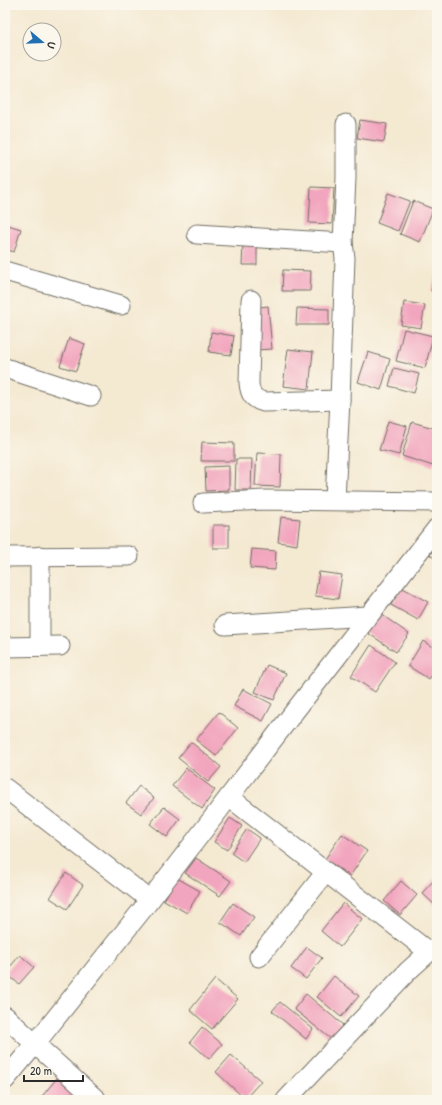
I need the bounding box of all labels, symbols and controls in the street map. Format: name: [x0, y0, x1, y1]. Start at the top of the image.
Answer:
north arrow: [22, 22, 62, 62]
text: U: [44, 40, 59, 50]
scale bar: [24, 1057, 83, 1083]
text: 20 m: [30, 1062, 52, 1079]

